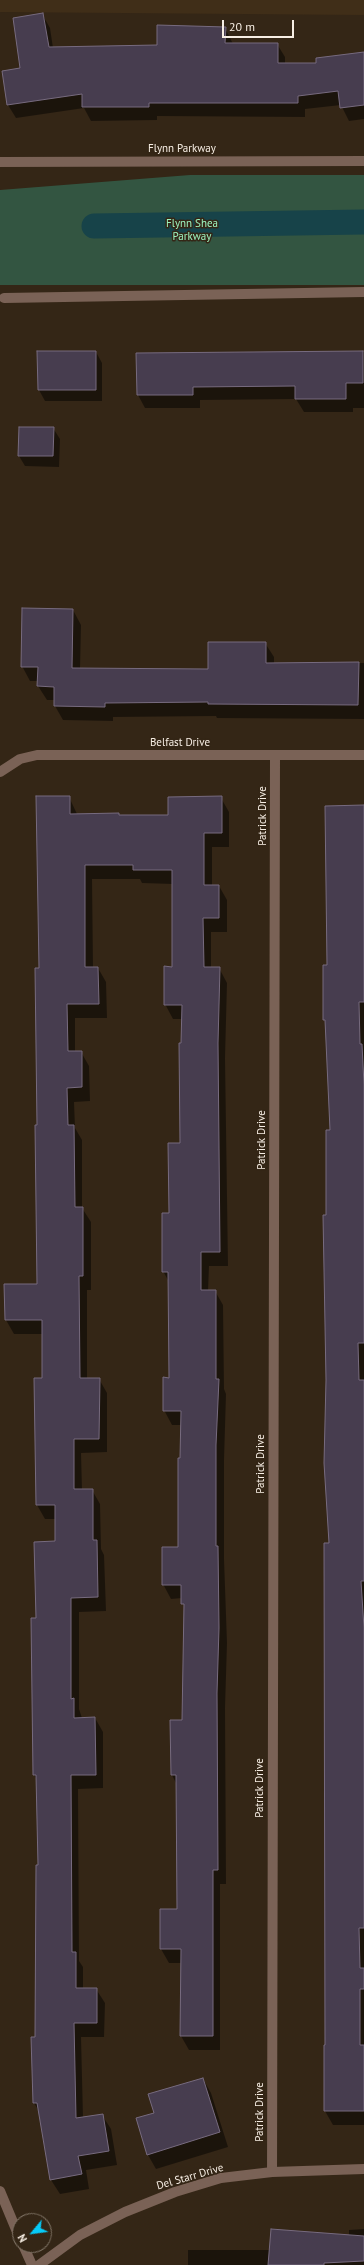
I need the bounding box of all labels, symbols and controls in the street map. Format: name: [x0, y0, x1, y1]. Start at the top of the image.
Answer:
scale bar: [224, 12, 296, 38]
text: 20 m: [229, 19, 255, 34]
street label: Flynn Parkway: [148, 142, 216, 156]
park label: Flynn Shea Parkway: [166, 217, 218, 243]
street label: Belfast Drive: [150, 736, 210, 750]
street label: Patrick Drive: [256, 786, 270, 846]
street label: Patrick Drive: [255, 1110, 269, 1170]
street label: Patrick Drive: [254, 1434, 268, 1494]
street label: Patrick Drive: [253, 1758, 267, 1818]
street label: Patrick Drive: [253, 2082, 267, 2142]
street label: Del Starr Drive: [155, 2161, 225, 2193]
north arrow: [12, 2213, 52, 2253]
text: N: [15, 2232, 30, 2245]

